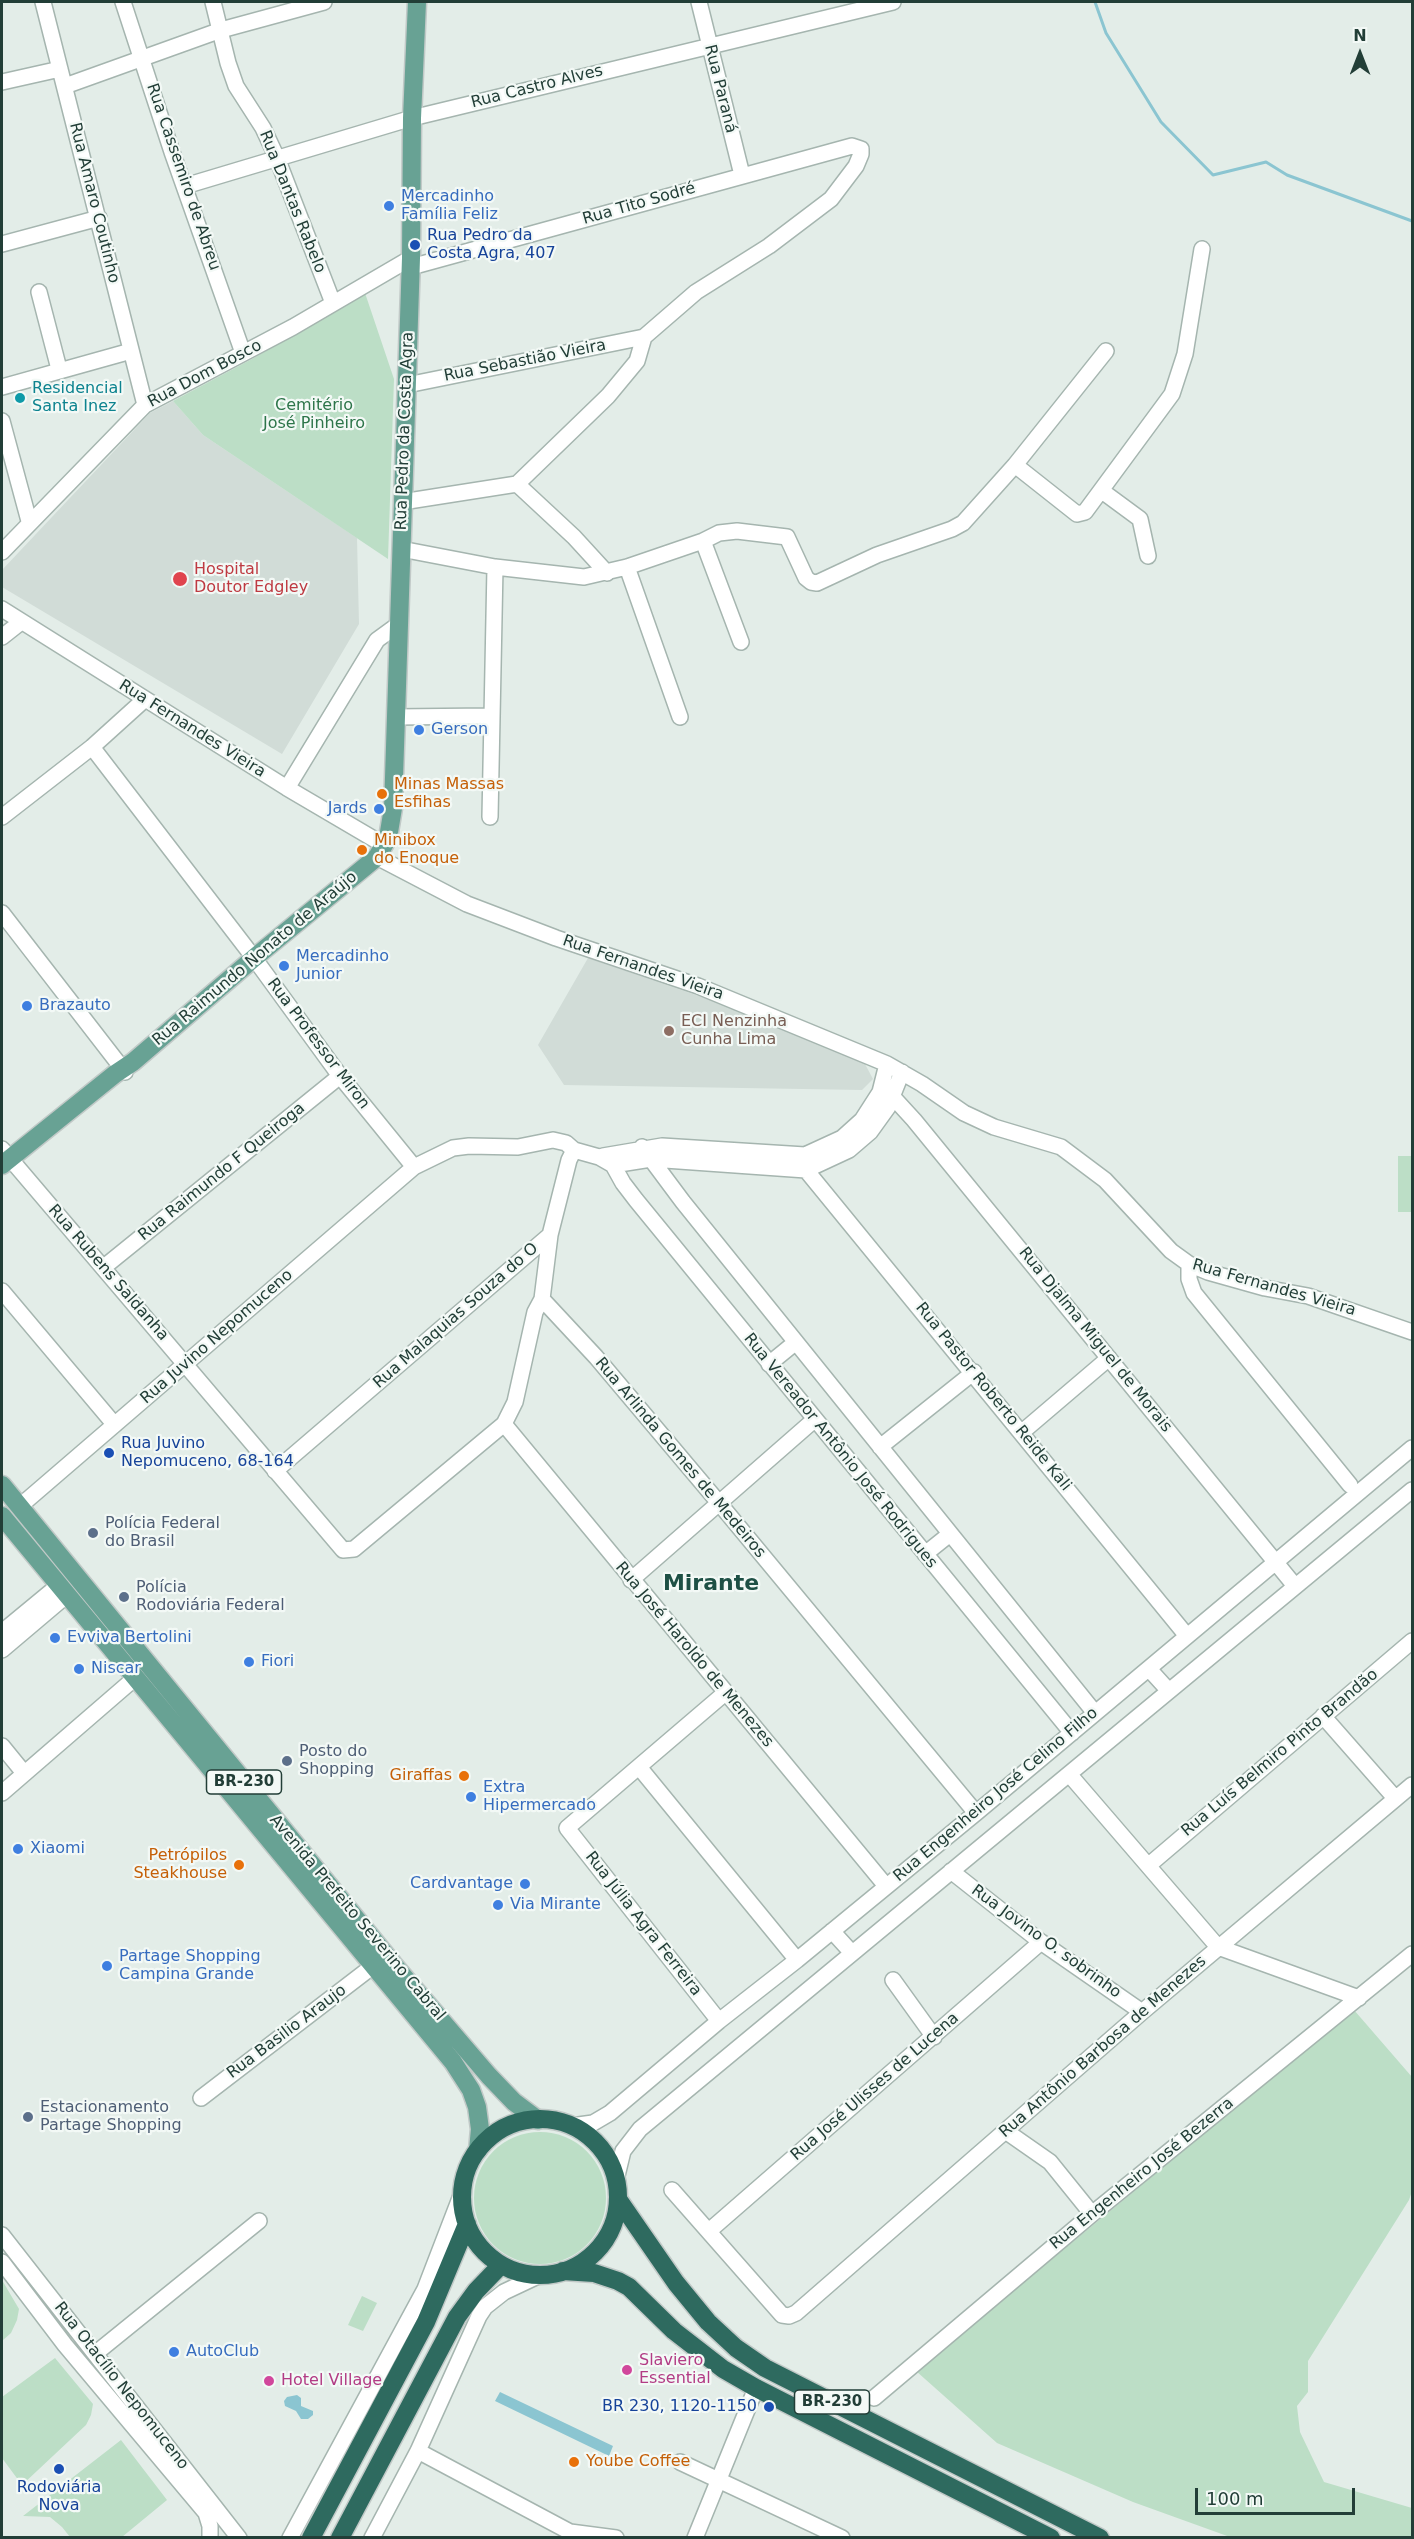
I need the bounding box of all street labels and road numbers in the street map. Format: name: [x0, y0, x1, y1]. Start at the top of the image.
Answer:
street label: Rua Paraná: [700, 43, 740, 135]
street label: Rua Castro Alves: [469, 61, 605, 113]
street label: Rua Cassemiro de Abreu: [142, 81, 224, 273]
street label: Rua Amaro Coutinho: [65, 121, 123, 285]
street label: Rua Dantas Rabelo: [255, 128, 329, 276]
street label: Rua Tito Sodré: [580, 179, 698, 229]
street label: Rua Pedro da Costa Agra: [392, 331, 418, 531]
street label: Rua Dom Bosco: [145, 336, 265, 412]
street label: Rua Sebastião Vieira: [442, 336, 608, 386]
street label: Rua Fernandes Vieira: [115, 676, 269, 782]
street label: Rua Raimundo Nonato de Araújo: [149, 868, 361, 1050]
street label: Rua Fernandes Vieira: [560, 931, 726, 1005]
street label: Rua Professor Miron: [263, 975, 373, 1113]
street label: Rua Raimundo F Queiroga: [135, 1099, 309, 1245]
street label: Rua Rubens Saldanha: [44, 1201, 172, 1345]
street label: Rua Malaquias Souza do O: [370, 1239, 542, 1393]
street label: Rua Djalma Miguel de Morais: [1014, 1244, 1176, 1436]
street label: Rua Fernandes Vieira: [1190, 1255, 1358, 1321]
street label: Rua Juvino Nepomuceno: [137, 1266, 297, 1408]
street label: Rua Pastor Roberto Reide Kali: [911, 1299, 1075, 1495]
street label: Rua Vereador Antônio José Rodrigues: [739, 1330, 941, 1572]
street label: Rua Arlinda Gomes de Medeiros: [590, 1354, 770, 1562]
street label: Rua José Haroldo de Menezes: [611, 1559, 777, 1751]
street label: Rua Luís Belmiro Pinto Brandão: [1178, 1665, 1382, 1841]
street label: Rua Engenheiro José Celino Filho: [890, 1704, 1102, 1886]
road number: BR-230: [206, 1770, 282, 1794]
street label: Avenida Prefeito Severino Cabral: [265, 1811, 449, 2025]
street label: Rua Júlia Agra Ferreira: [581, 1848, 705, 2000]
street label: Rua Jovino O. sobrinho: [967, 1881, 1125, 2003]
street label: Rua Antônio Barbosa de Menezes: [996, 1952, 1210, 2142]
street label: Rua Basilio Araujo: [224, 1981, 350, 2083]
street label: Rua José Ulisses de Lucena: [787, 2009, 963, 2165]
street label: Rua Engenheiro José Bezerra: [1046, 2094, 1238, 2254]
street label: Rua Otacílio Nepomuceno: [50, 2298, 192, 2474]
road number: BR-230: [794, 2390, 870, 2414]

